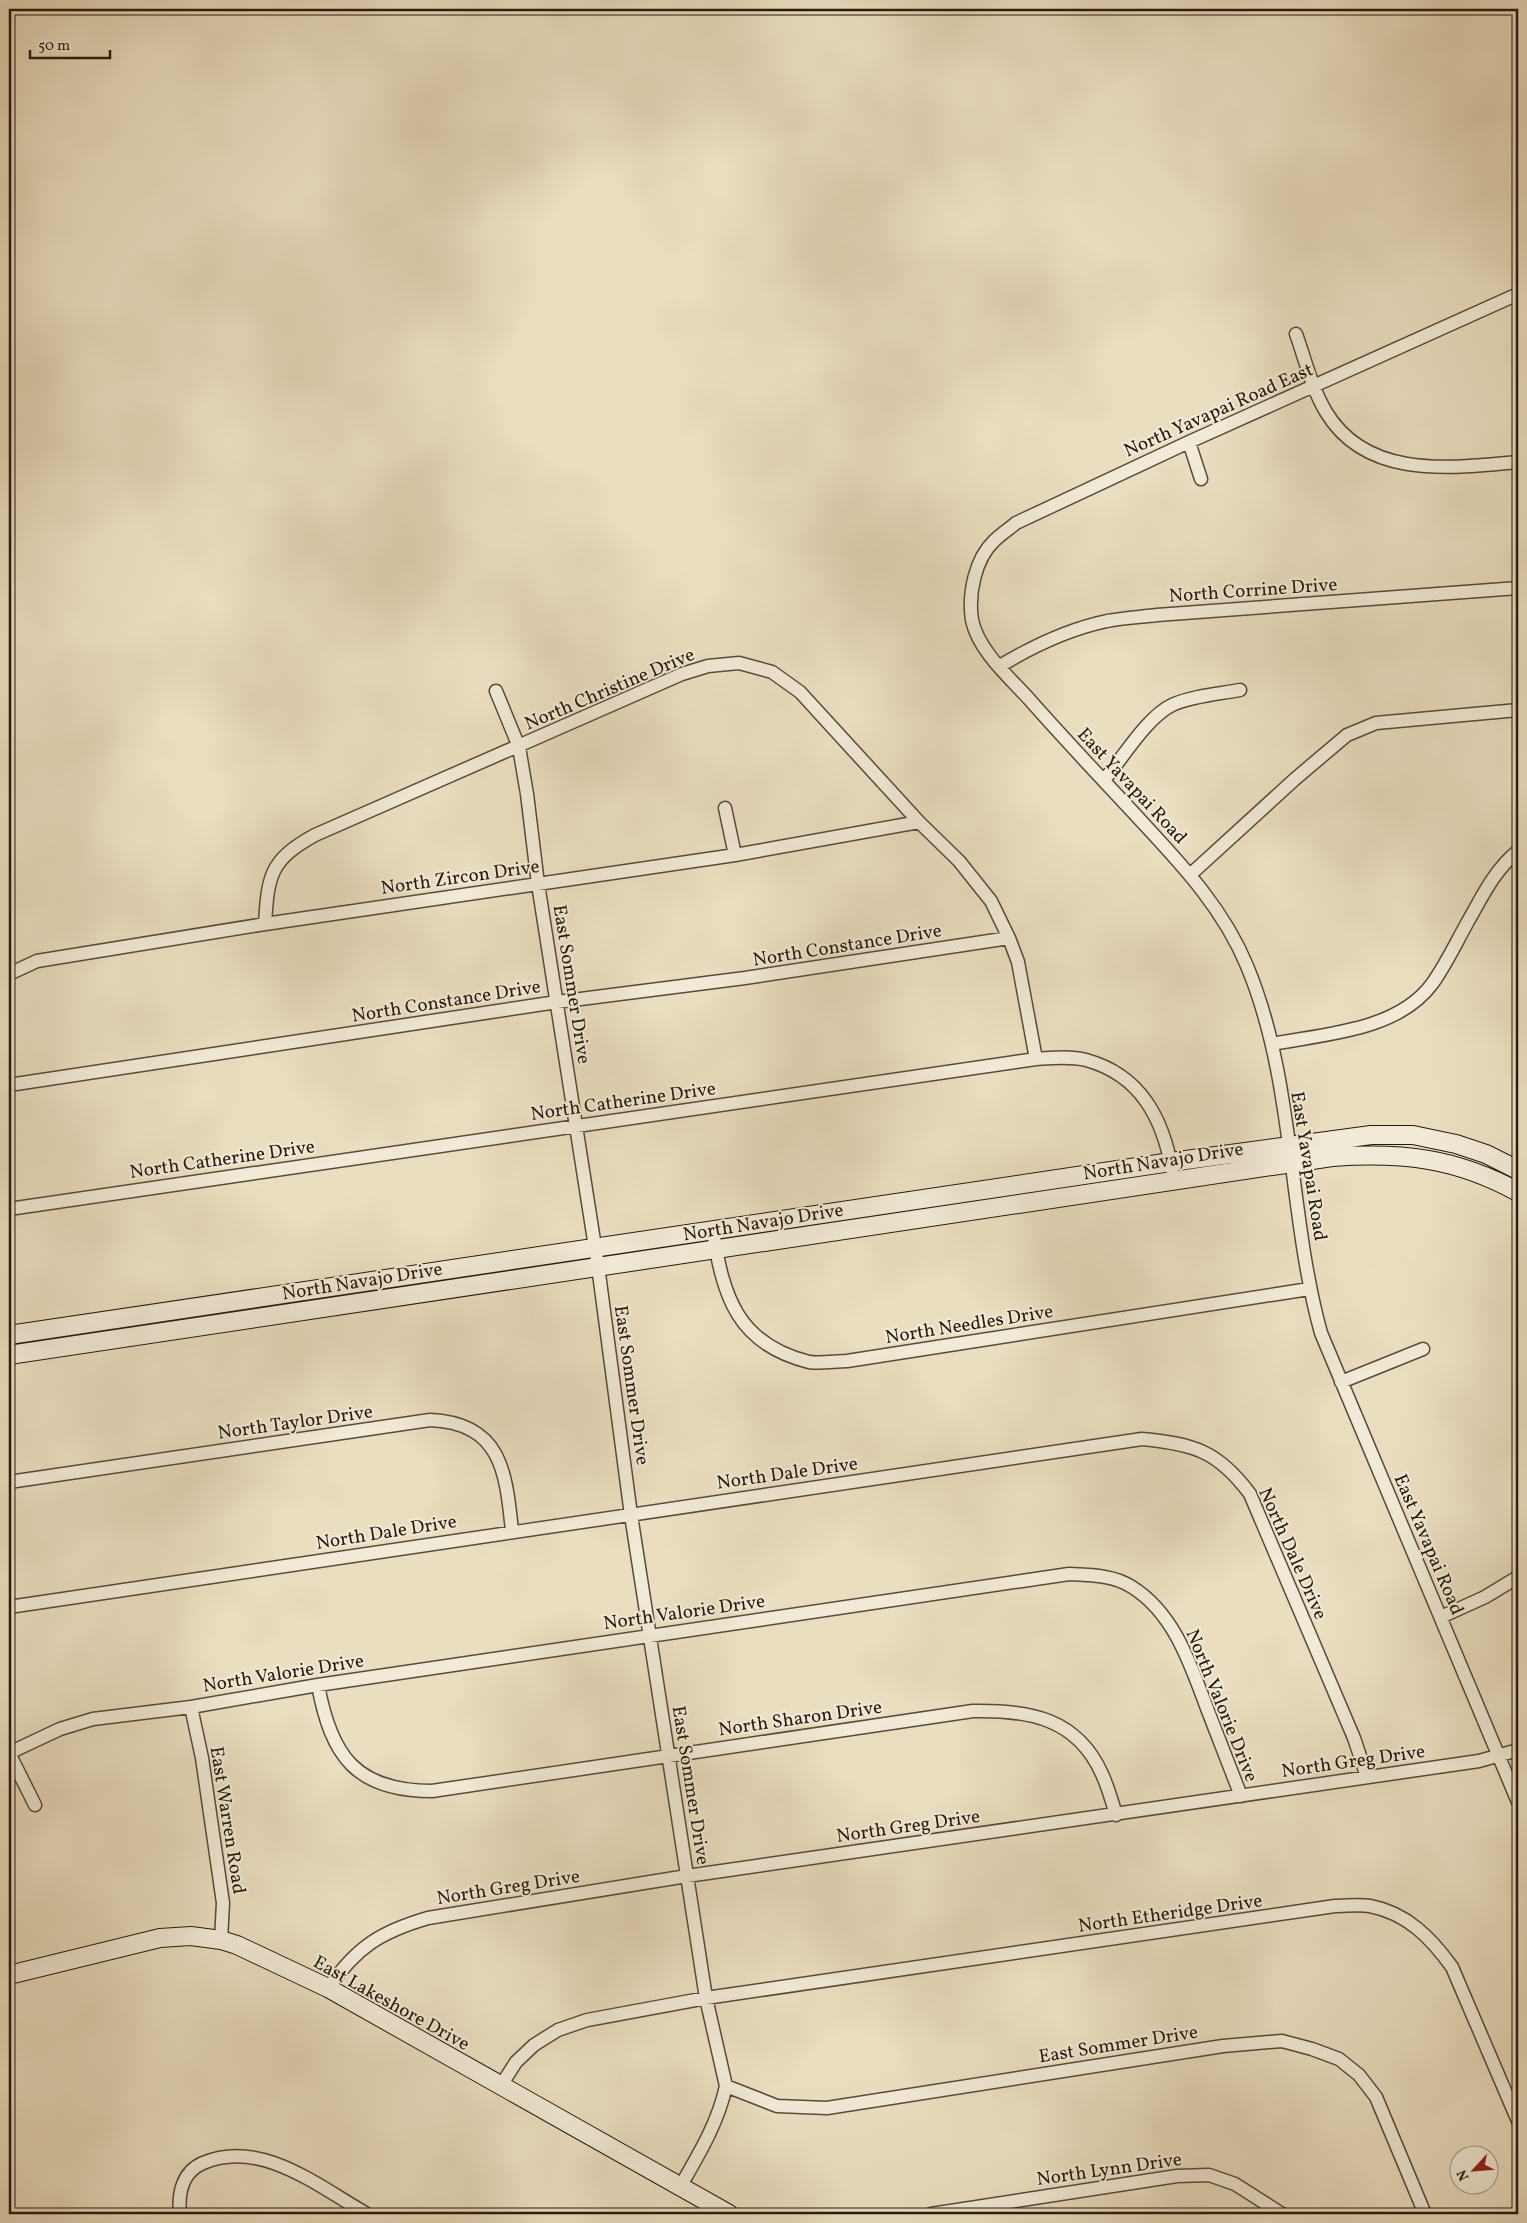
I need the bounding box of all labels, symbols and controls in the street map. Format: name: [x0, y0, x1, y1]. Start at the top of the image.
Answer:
scale bar: [30, 28, 110, 60]
text: 50 m: [38, 36, 70, 57]
street label: North Yavapai Road East: [1120, 357, 1318, 464]
street label: North Corrine Drive: [1168, 572, 1338, 610]
street label: North Christine Drive: [521, 642, 699, 737]
street label: East Yavapai Road: [1071, 722, 1192, 850]
street label: North Zircon Drive: [379, 854, 541, 902]
street label: East Sommer Drive: [546, 903, 596, 1066]
street label: North Constance Drive: [751, 918, 944, 974]
street label: North Constance Drive: [350, 974, 543, 1030]
street label: North Catherine Drive: [529, 1076, 718, 1128]
street label: East Yavapai Road: [1283, 1090, 1333, 1243]
street label: North Catherine Drive: [128, 1134, 317, 1186]
street label: North Navajo Drive: [1081, 1136, 1245, 1187]
street label: North Navajo Drive: [681, 1197, 845, 1248]
street label: North Navajo Drive: [280, 1256, 444, 1307]
street label: North Needles Drive: [883, 1299, 1055, 1351]
street label: East Sommer Drive: [607, 1304, 655, 1467]
street label: North Taylor Drive: [216, 1399, 375, 1447]
street label: North Dale Drive: [715, 1451, 859, 1497]
street label: East Yavapai Road: [1387, 1470, 1470, 1619]
street label: North Dale Drive: [1251, 1484, 1333, 1624]
street label: North Dale Drive: [314, 1509, 459, 1557]
street label: North Valorie Drive: [602, 1589, 767, 1637]
street label: North Valorie Drive: [1179, 1625, 1264, 1786]
street label: North Valorie Drive: [201, 1648, 366, 1700]
street label: North Sharon Drive: [717, 1695, 884, 1743]
street label: East Sommer Drive: [665, 1704, 715, 1867]
street label: North Greg Drive: [1280, 1739, 1427, 1785]
street label: East Warren Road: [203, 1745, 252, 1896]
street label: North Greg Drive: [835, 1804, 982, 1850]
street label: North Greg Drive: [435, 1864, 582, 1912]
street label: North Etheridge Drive: [1077, 1888, 1264, 1940]
street label: East Lakeshore Drive: [308, 1950, 474, 2058]
street label: East Sommer Drive: [1037, 2020, 1200, 2070]
north arrow: [1450, 2146, 1500, 2196]
street label: North Lynn Drive: [1035, 2147, 1184, 2193]
text: N: [1453, 2166, 1474, 2184]

